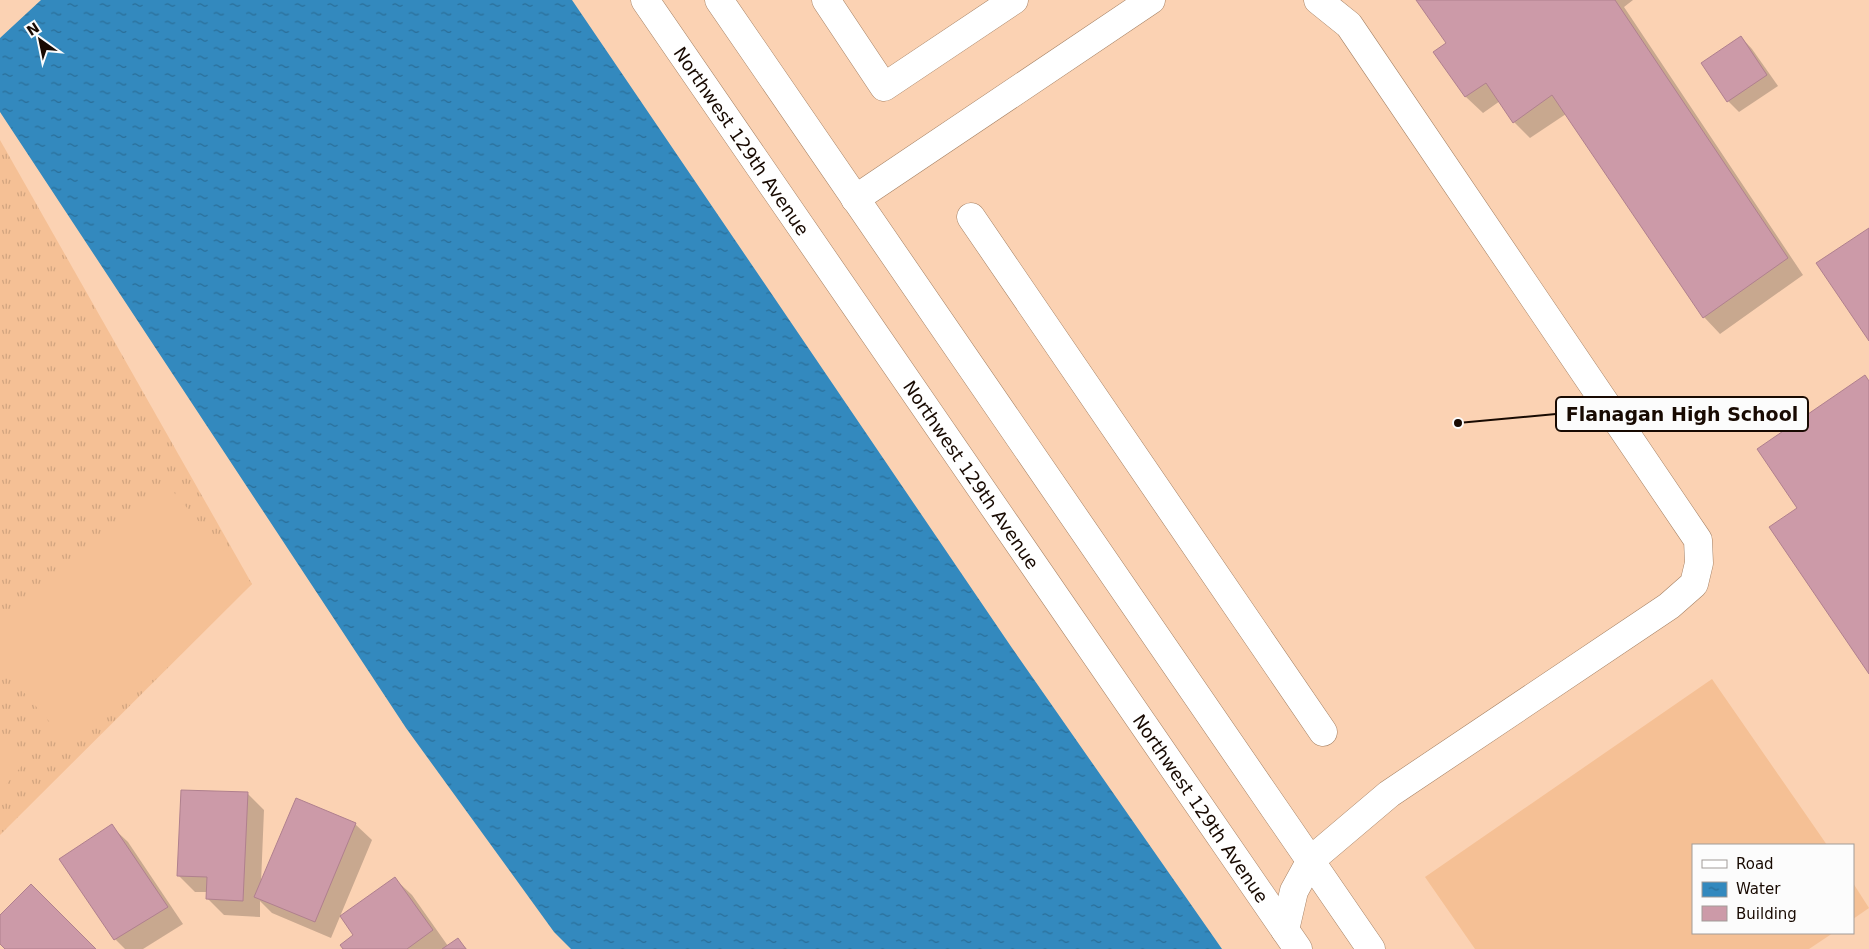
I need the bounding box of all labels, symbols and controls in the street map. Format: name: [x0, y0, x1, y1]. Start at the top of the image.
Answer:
north arrow: [15, 15, 65, 65]
text: N: [24, 19, 42, 39]
street label: Northwest 129th Avenue: [670, 43, 814, 239]
street label: Northwest 129th Avenue: [899, 376, 1044, 573]
callout: Flanagan High School: [1556, 397, 1808, 431]
text: Flanagan High School: [1566, 403, 1798, 425]
street label: Northwest 129th Avenue: [1129, 710, 1273, 906]
legend: [1692, 844, 1854, 934]
text: Road: [1736, 855, 1774, 873]
text: Water: [1736, 880, 1781, 898]
text: Building: [1736, 905, 1797, 923]

